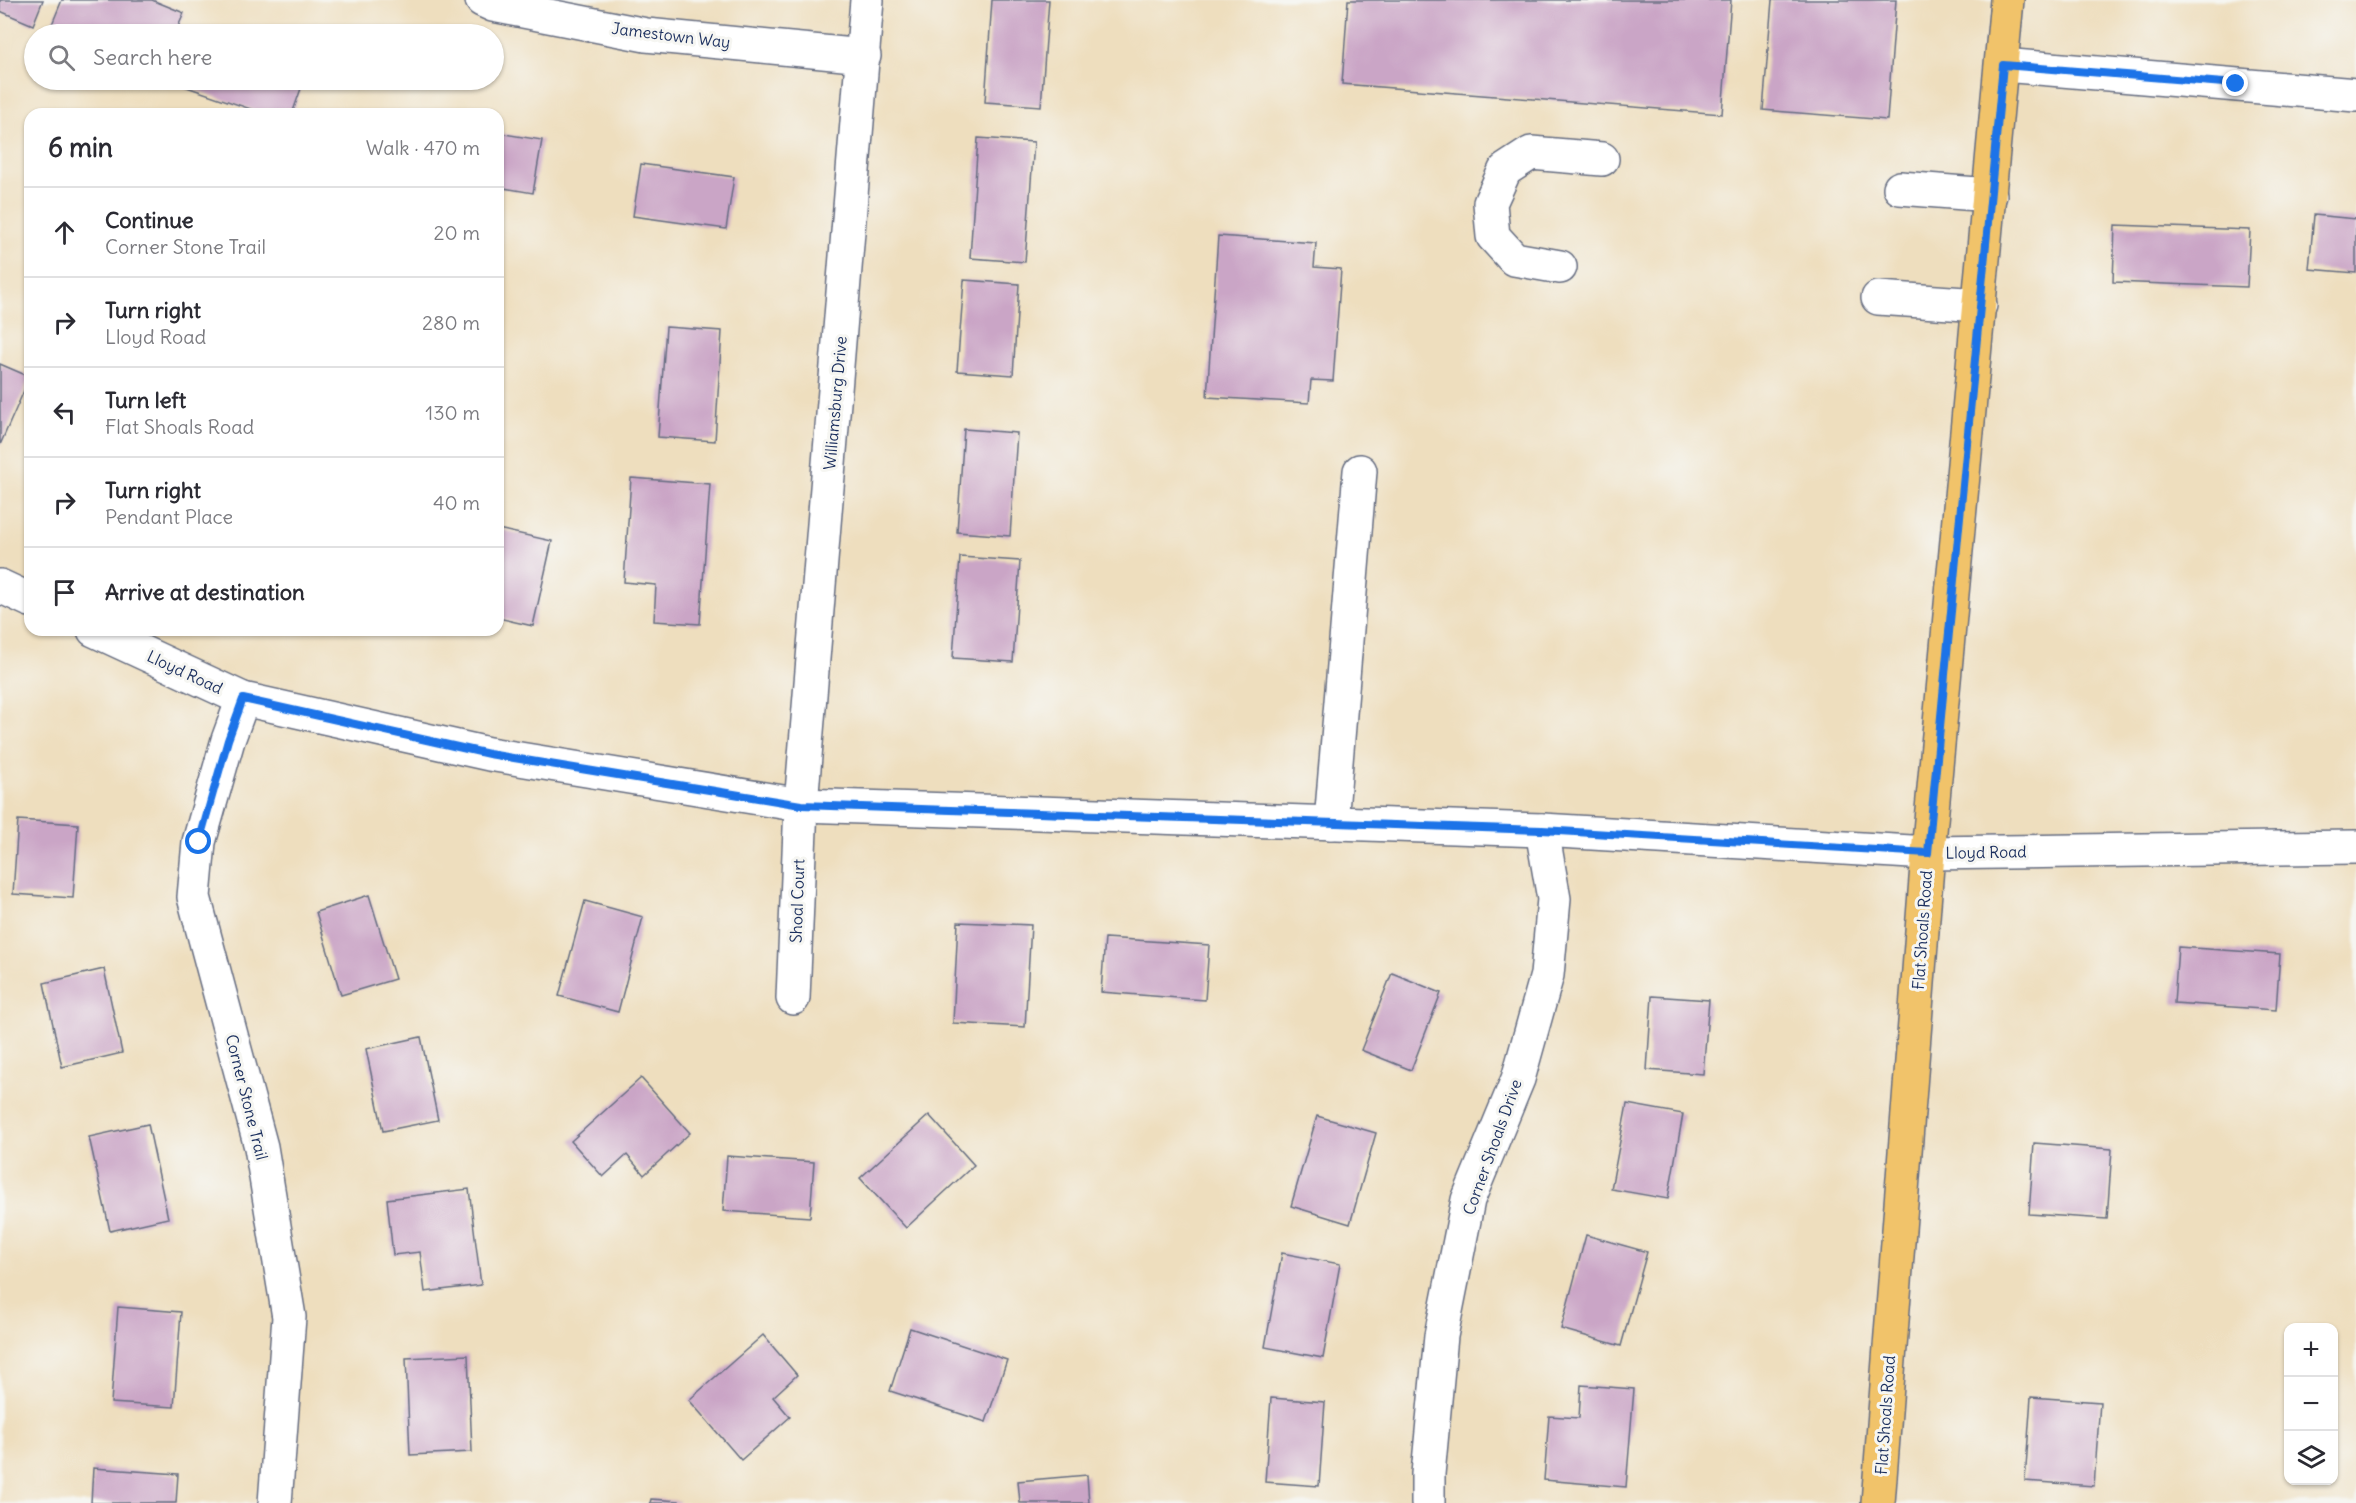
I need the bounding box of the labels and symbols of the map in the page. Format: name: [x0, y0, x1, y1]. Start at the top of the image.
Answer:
street label: Jamestown Way: [611, 18, 731, 52]
route end: [2222, 70, 2248, 96]
street label: Williamsburg Drive: [819, 335, 851, 471]
street label: Lloyd Road: [144, 646, 226, 698]
route start: [185, 828, 211, 854]
street label: Lloyd Road: [1945, 841, 2027, 863]
street label: Shoal Court: [786, 858, 808, 943]
street label: Flat Shoals Road: [1908, 870, 1936, 990]
street label: Corner Stone Trail: [222, 1032, 272, 1162]
street label: Corner Shoals Drive: [1458, 1076, 1526, 1218]
street label: Flat Shoals Road: [1871, 1355, 1899, 1475]

